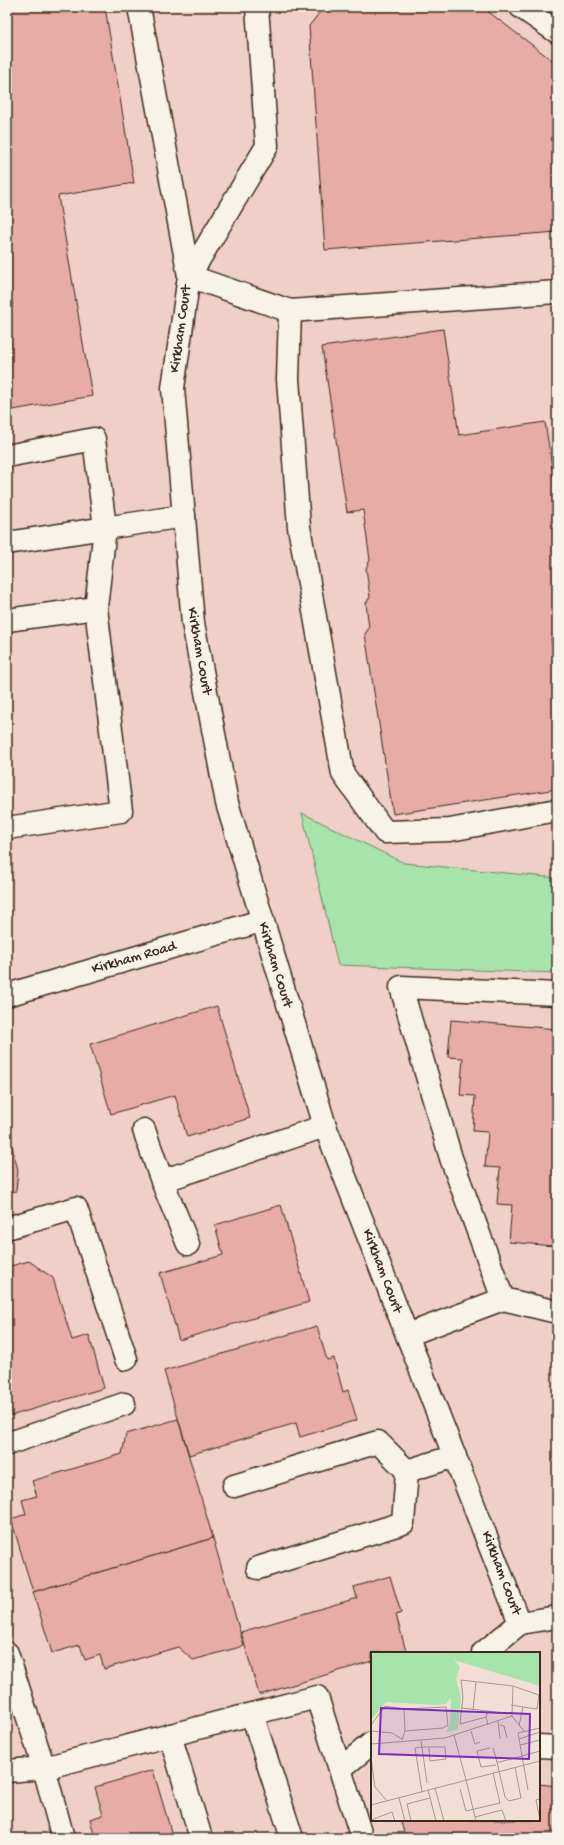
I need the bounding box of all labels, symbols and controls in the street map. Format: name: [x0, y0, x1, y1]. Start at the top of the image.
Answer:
street label: Kirkham Court: [166, 282, 196, 374]
street label: Kirkham Court: [182, 606, 216, 698]
street label: Kirkham Court: [253, 920, 297, 1012]
street label: Kirkham Road: [90, 937, 179, 979]
street label: Kirkham Court: [358, 1226, 407, 1317]
street label: Kirkham Court: [477, 1528, 526, 1619]
inset map: [371, 1652, 540, 1821]

